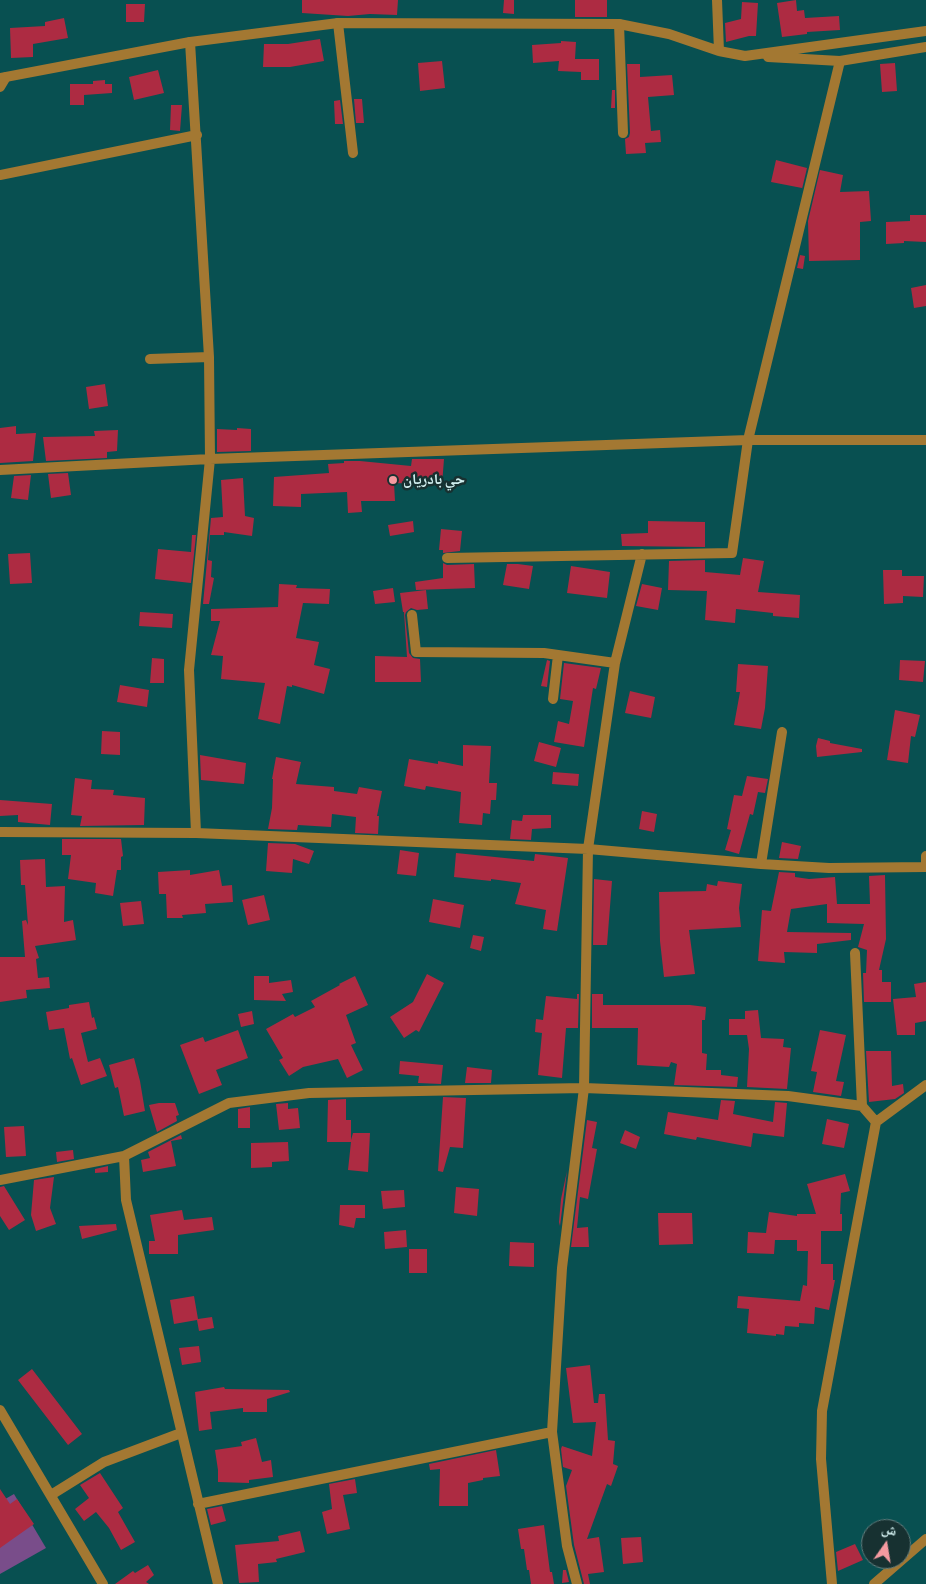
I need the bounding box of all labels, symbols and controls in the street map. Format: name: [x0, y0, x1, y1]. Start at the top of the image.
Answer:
place label: حي بادريان: [403, 471, 465, 489]
marker: حي بادريان: [387, 474, 399, 486]
north arrow: [861, 1519, 911, 1569]
text: ش: [880, 1520, 898, 1540]

